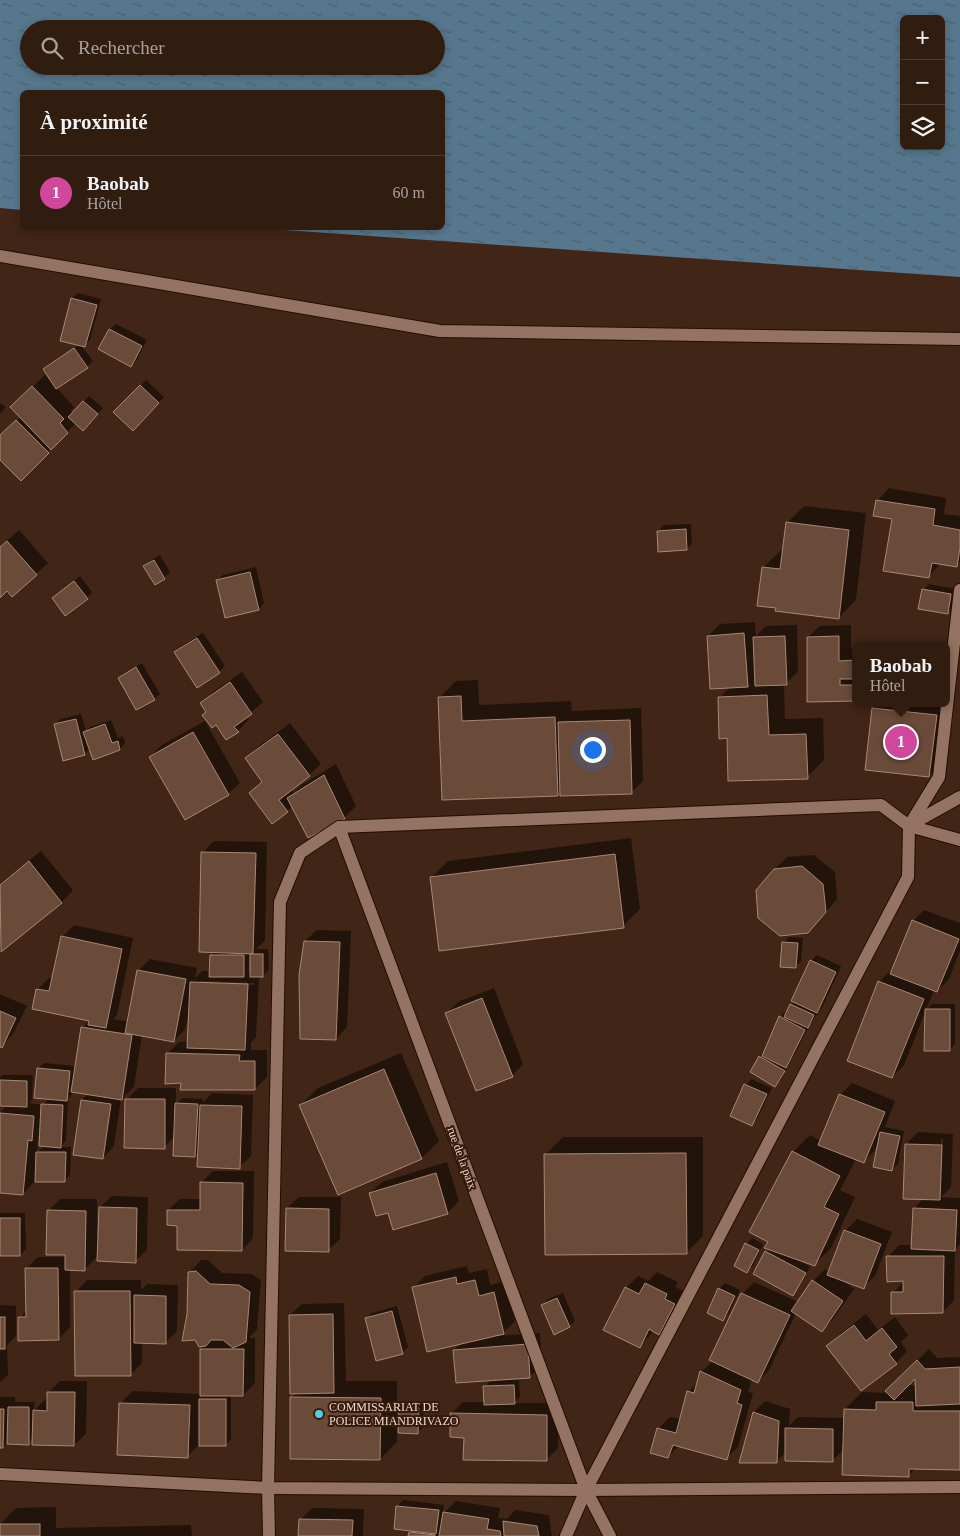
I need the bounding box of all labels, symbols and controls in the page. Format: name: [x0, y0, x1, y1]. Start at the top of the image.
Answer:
map controls: [900, 15, 945, 150]
button: +: [900, 15, 945, 60]
search box: [20, 20, 445, 75]
icon: search: [38, 34, 66, 62]
text: Rechercher: [78, 37, 165, 58]
button: −: [900, 60, 945, 105]
button: layers: [900, 105, 945, 150]
text: À proximité: [40, 110, 148, 134]
text: Baobab: [87, 173, 149, 194]
text: 1: [52, 184, 60, 201]
text: 60 m: [393, 184, 425, 201]
text: Hôtel: [87, 195, 123, 212]
popup: [852, 642, 950, 707]
text: Baobab: [870, 655, 932, 676]
text: Hôtel: [870, 677, 905, 694]
pin: 1: [885, 723, 917, 761]
your location: [580, 737, 606, 763]
street label: rue de la paix: [444, 1125, 480, 1191]
place label: COMMISSARIAT DE POLICE MIANDRIVAZO: [329, 1400, 459, 1428]
marker: COMMISSARIAT DE POLICE MIANDRIVAZO: [313, 1408, 325, 1420]

